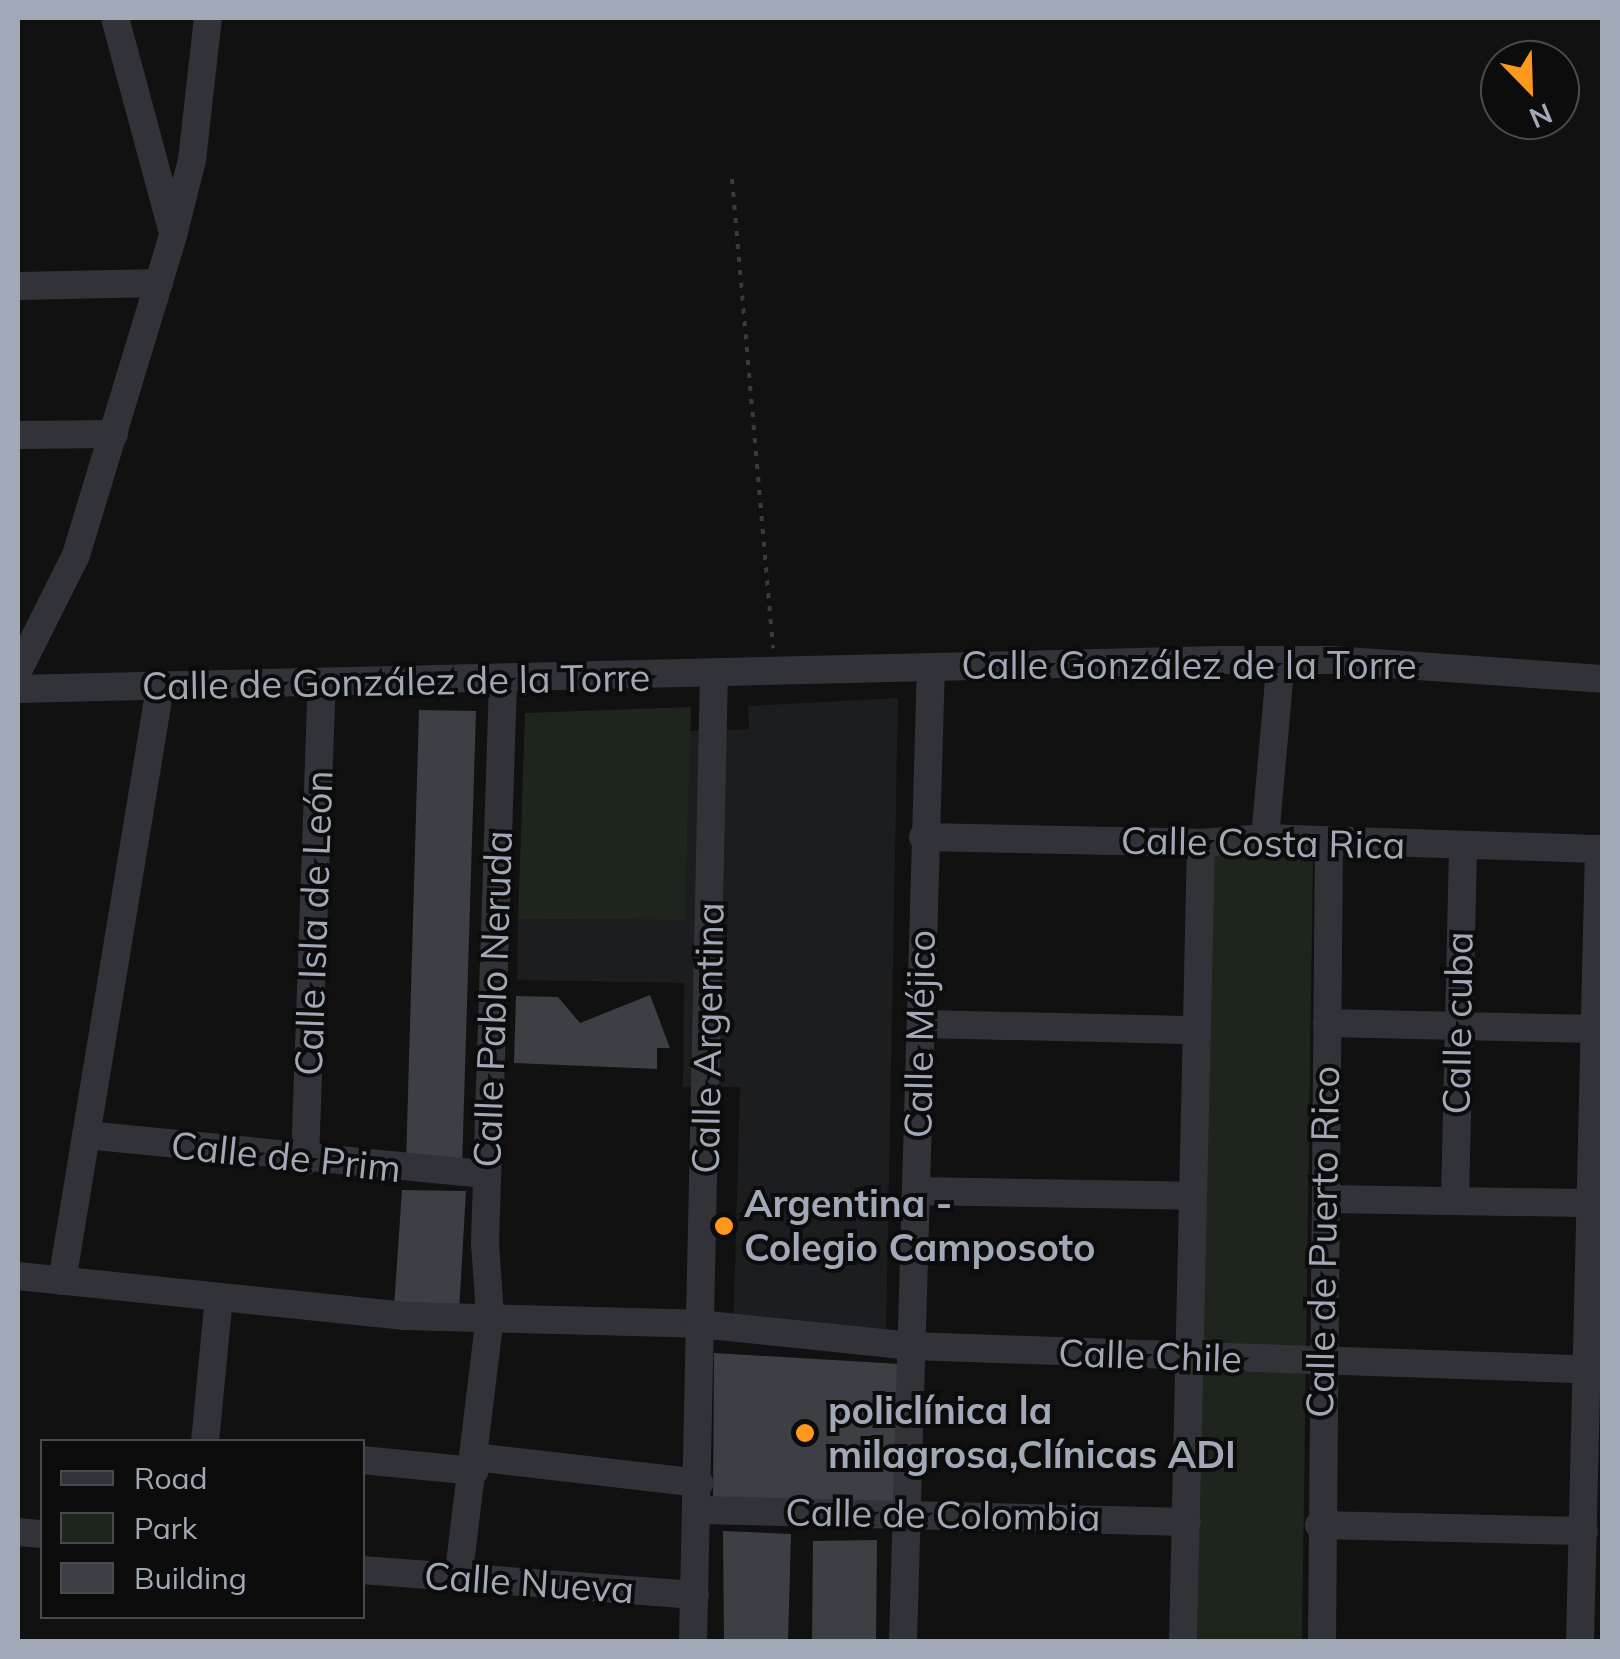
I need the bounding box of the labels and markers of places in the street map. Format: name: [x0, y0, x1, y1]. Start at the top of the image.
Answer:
place label: Argentina - Colegio Camposoto: [744, 1181, 1096, 1270]
marker: Argentina - Colegio Camposoto: [713, 1215, 735, 1237]
place label: policlínica la milagrosa,Clínicas ADI: [828, 1388, 1236, 1478]
marker: policlínica la milagrosa,Clínicas ADI: [792, 1420, 818, 1446]

